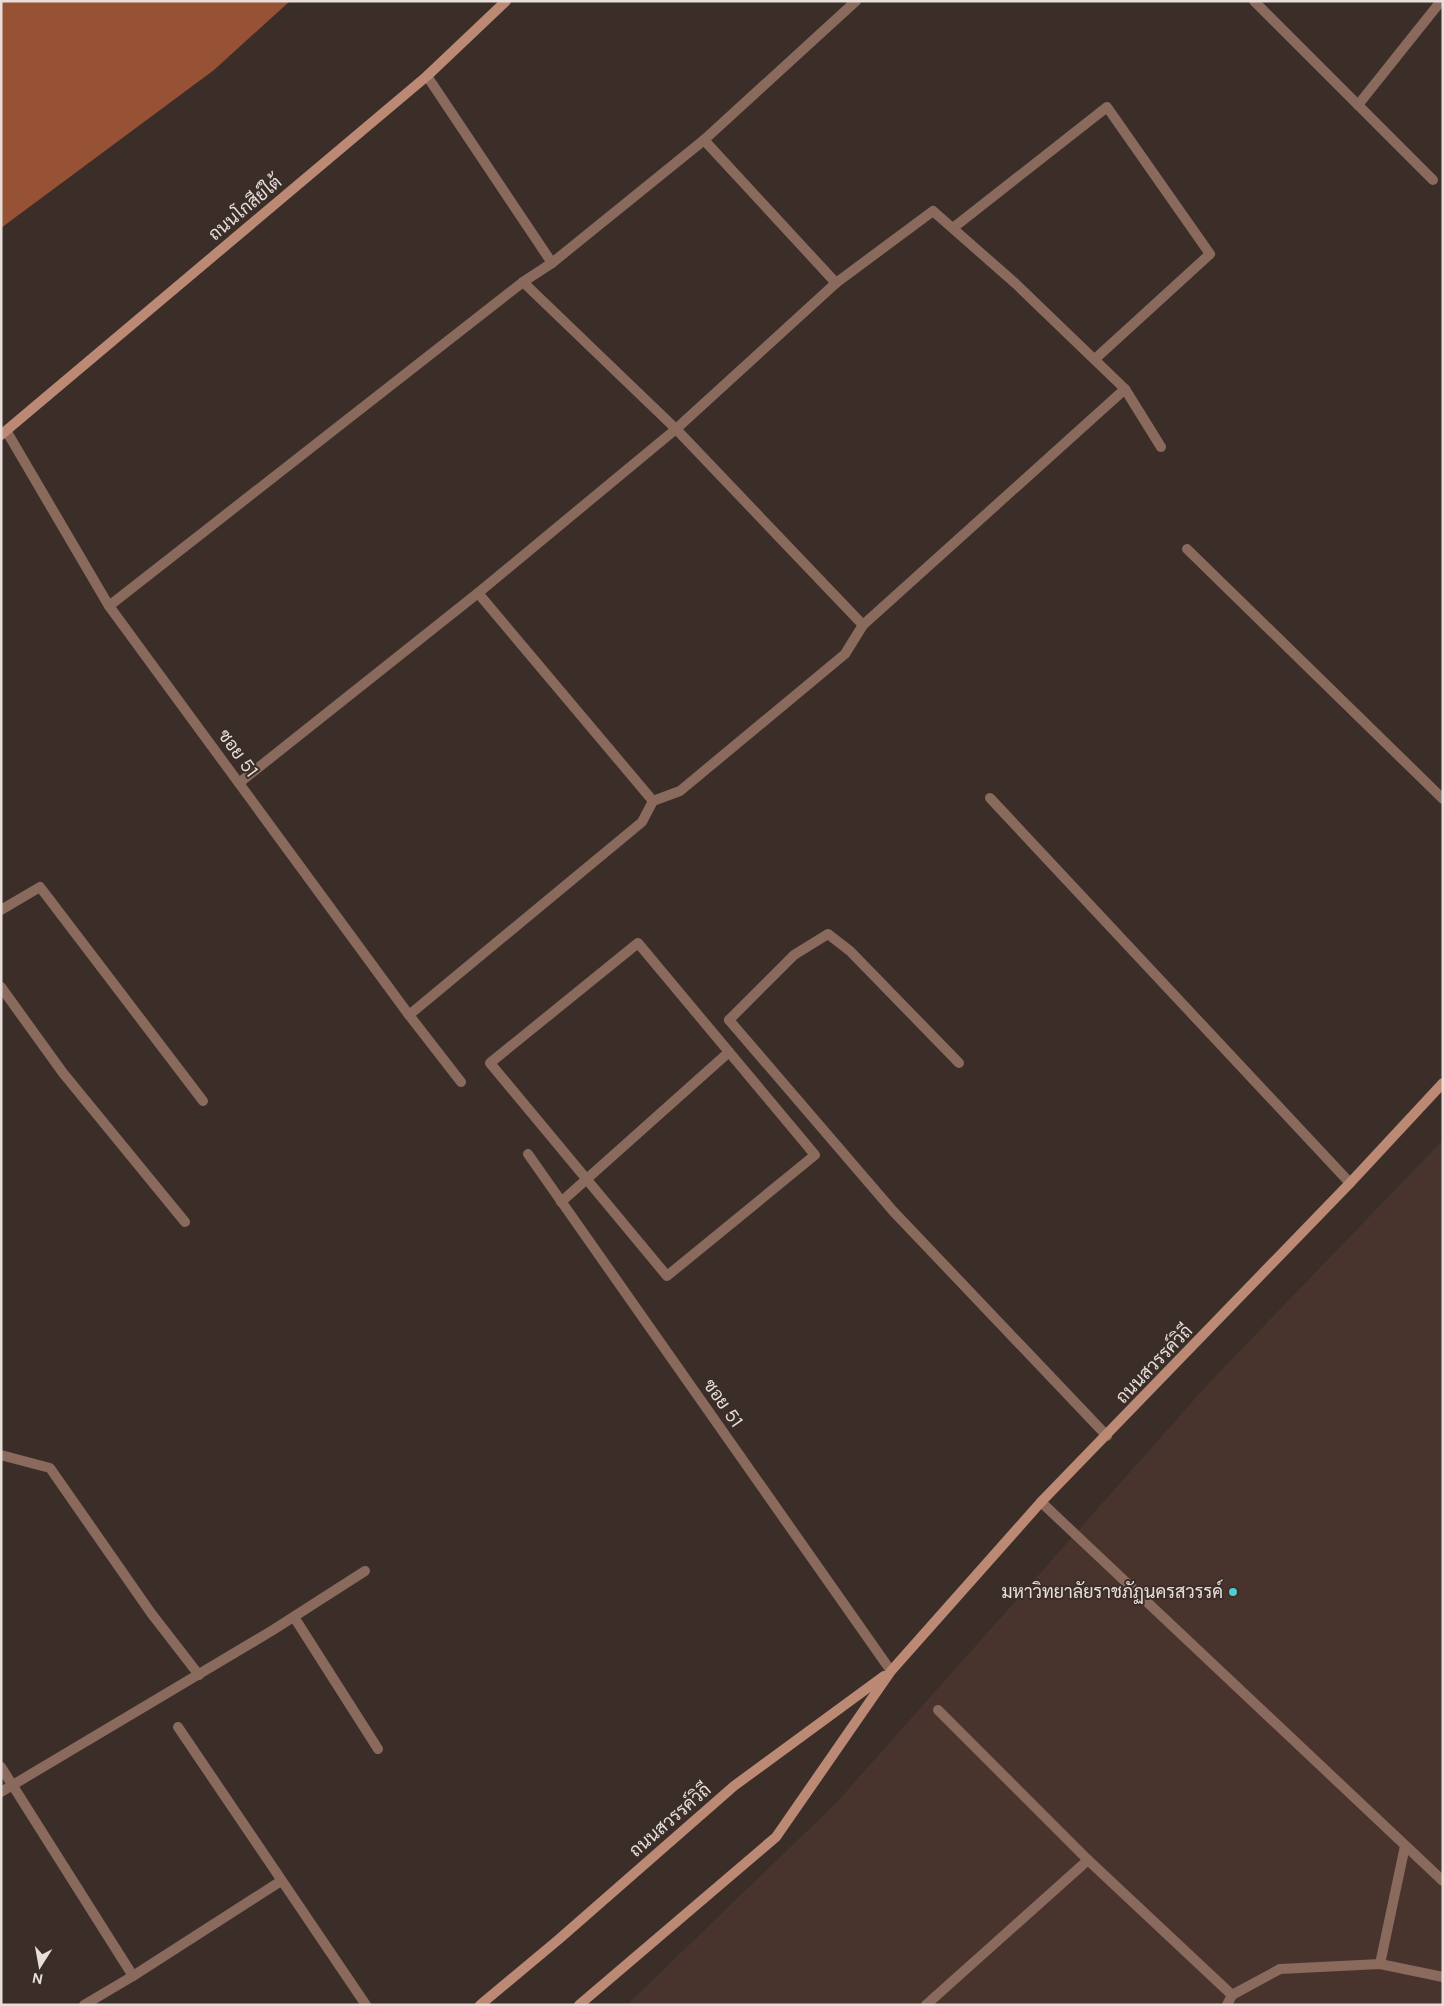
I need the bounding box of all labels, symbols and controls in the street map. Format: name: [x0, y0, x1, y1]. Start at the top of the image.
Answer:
street label: ถนนโกสีย์ใต้: [203, 169, 287, 246]
street label: ซอย 51: [213, 724, 263, 782]
street label: ถนนสวรรค์วิถี: [1110, 1319, 1198, 1409]
street label: ซอย 51: [698, 1374, 748, 1432]
place label: มหาวิทยาลัยราชภัฏนครสวรรค์: [1002, 1579, 1223, 1604]
marker: มหาวิทยาลัยราชภัฏนครสวรรค์: [1227, 1586, 1239, 1598]
street label: ถนนสวรรค์วิถี: [623, 1777, 716, 1862]
north arrow: [15, 1941, 65, 1991]
text: N: [31, 1969, 44, 1989]

